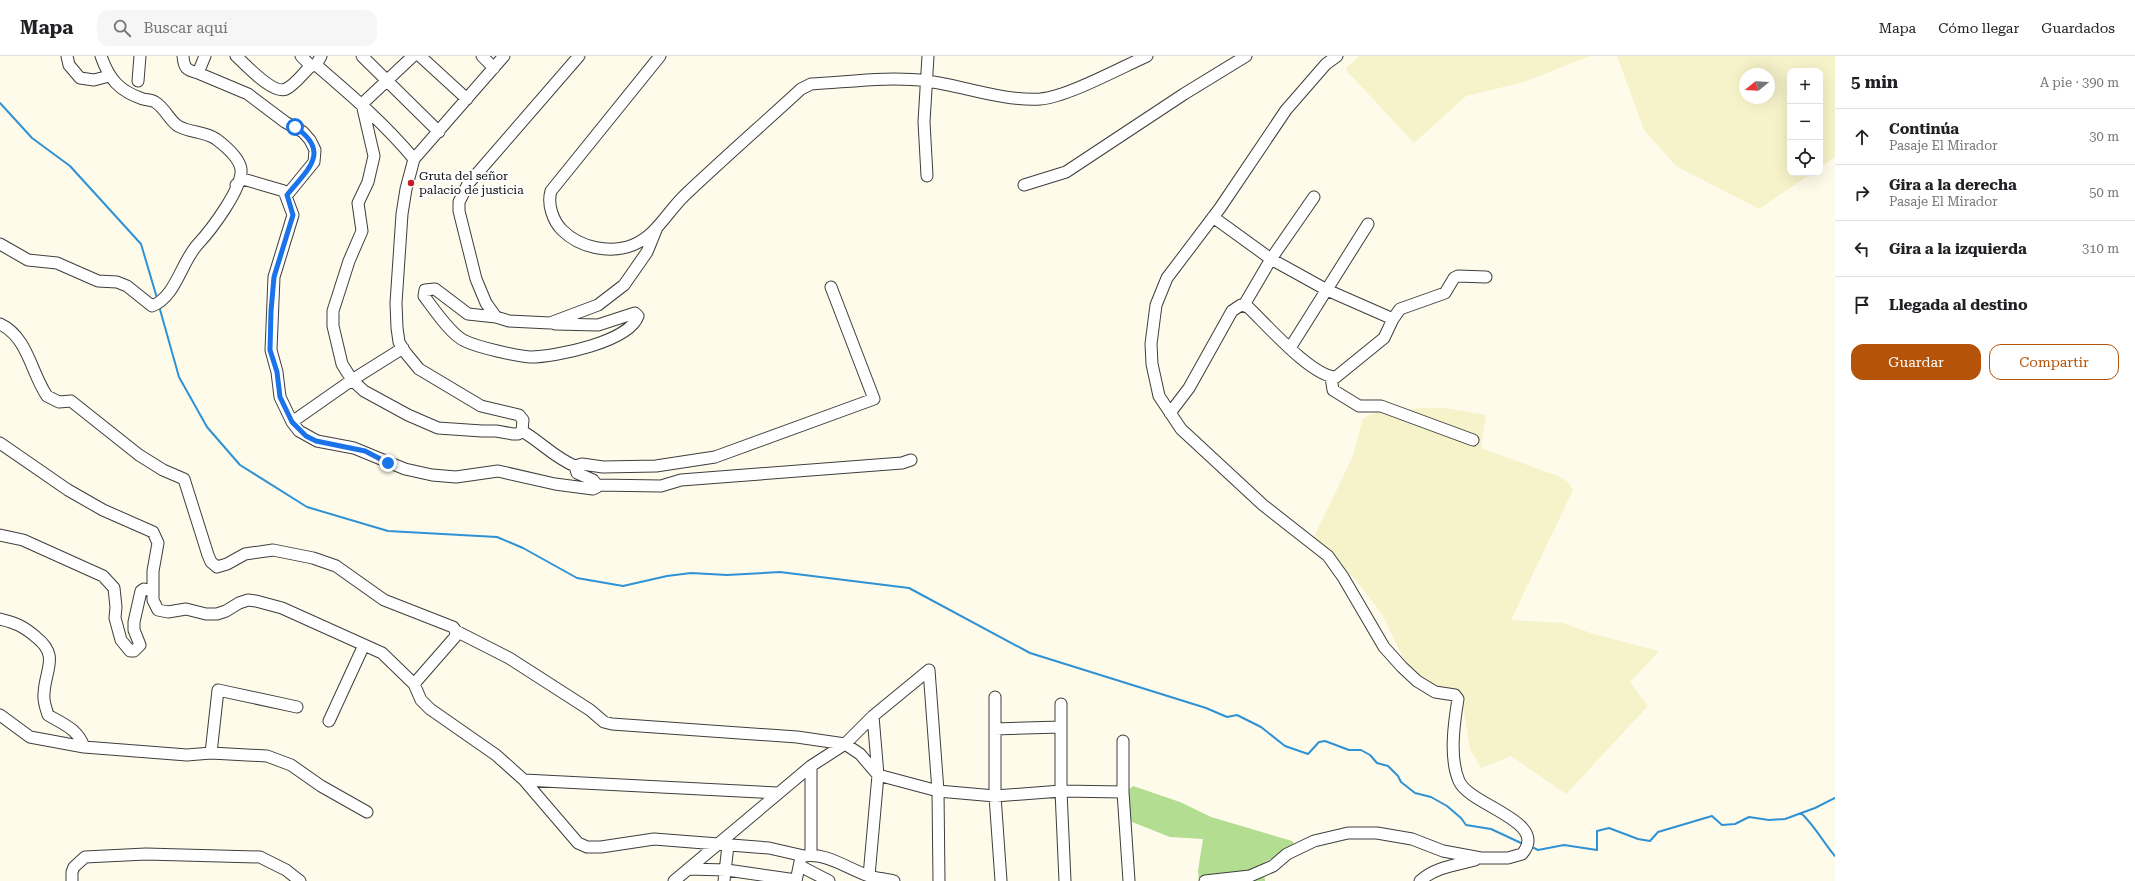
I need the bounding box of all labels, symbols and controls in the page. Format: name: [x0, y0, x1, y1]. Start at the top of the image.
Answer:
search box: [97, 10, 377, 46]
text: Mapa: [20, 16, 73, 39]
icon: search: [111, 17, 133, 39]
text: Buscar aquí: [143, 19, 228, 37]
text: Mapa: [1879, 20, 1916, 36]
text: Cómo llegar: [1938, 20, 2019, 36]
text: Guardados: [2041, 20, 2115, 36]
north arrow: [1739, 68, 1775, 104]
map controls: [1787, 68, 1823, 176]
button: +: [1787, 68, 1823, 104]
text: 5 min: [1851, 72, 1898, 92]
text: A pie · 390 m: [2040, 75, 2119, 90]
button: −: [1787, 104, 1823, 140]
route start: [286, 118, 304, 136]
text: Continúa: [1889, 120, 1959, 138]
icon: ahead: [1851, 126, 1873, 148]
text: 30 m: [2089, 129, 2119, 144]
text: Pasaje El Mirador: [1889, 138, 1997, 153]
button: locate: [1787, 140, 1823, 176]
place label: Gruta del señor palacio de justicia: [419, 169, 524, 197]
text: Gira a la derecha: [1889, 176, 2017, 194]
marker: Gruta del señor palacio de justicia: [406, 178, 416, 188]
icon: right: [1851, 182, 1873, 204]
text: 50 m: [2089, 185, 2119, 200]
text: Pasaje El Mirador: [1889, 194, 1997, 209]
icon: left: [1851, 238, 1873, 260]
text: Gira a la izquierda: [1889, 240, 2027, 258]
text: 310 m: [2082, 241, 2119, 256]
icon: arrive: [1851, 294, 1873, 316]
text: Llegada al destino: [1889, 296, 2028, 314]
button: Guardar: [1851, 344, 1981, 380]
button: Compartir: [1989, 344, 2119, 380]
route end: [379, 454, 397, 472]

